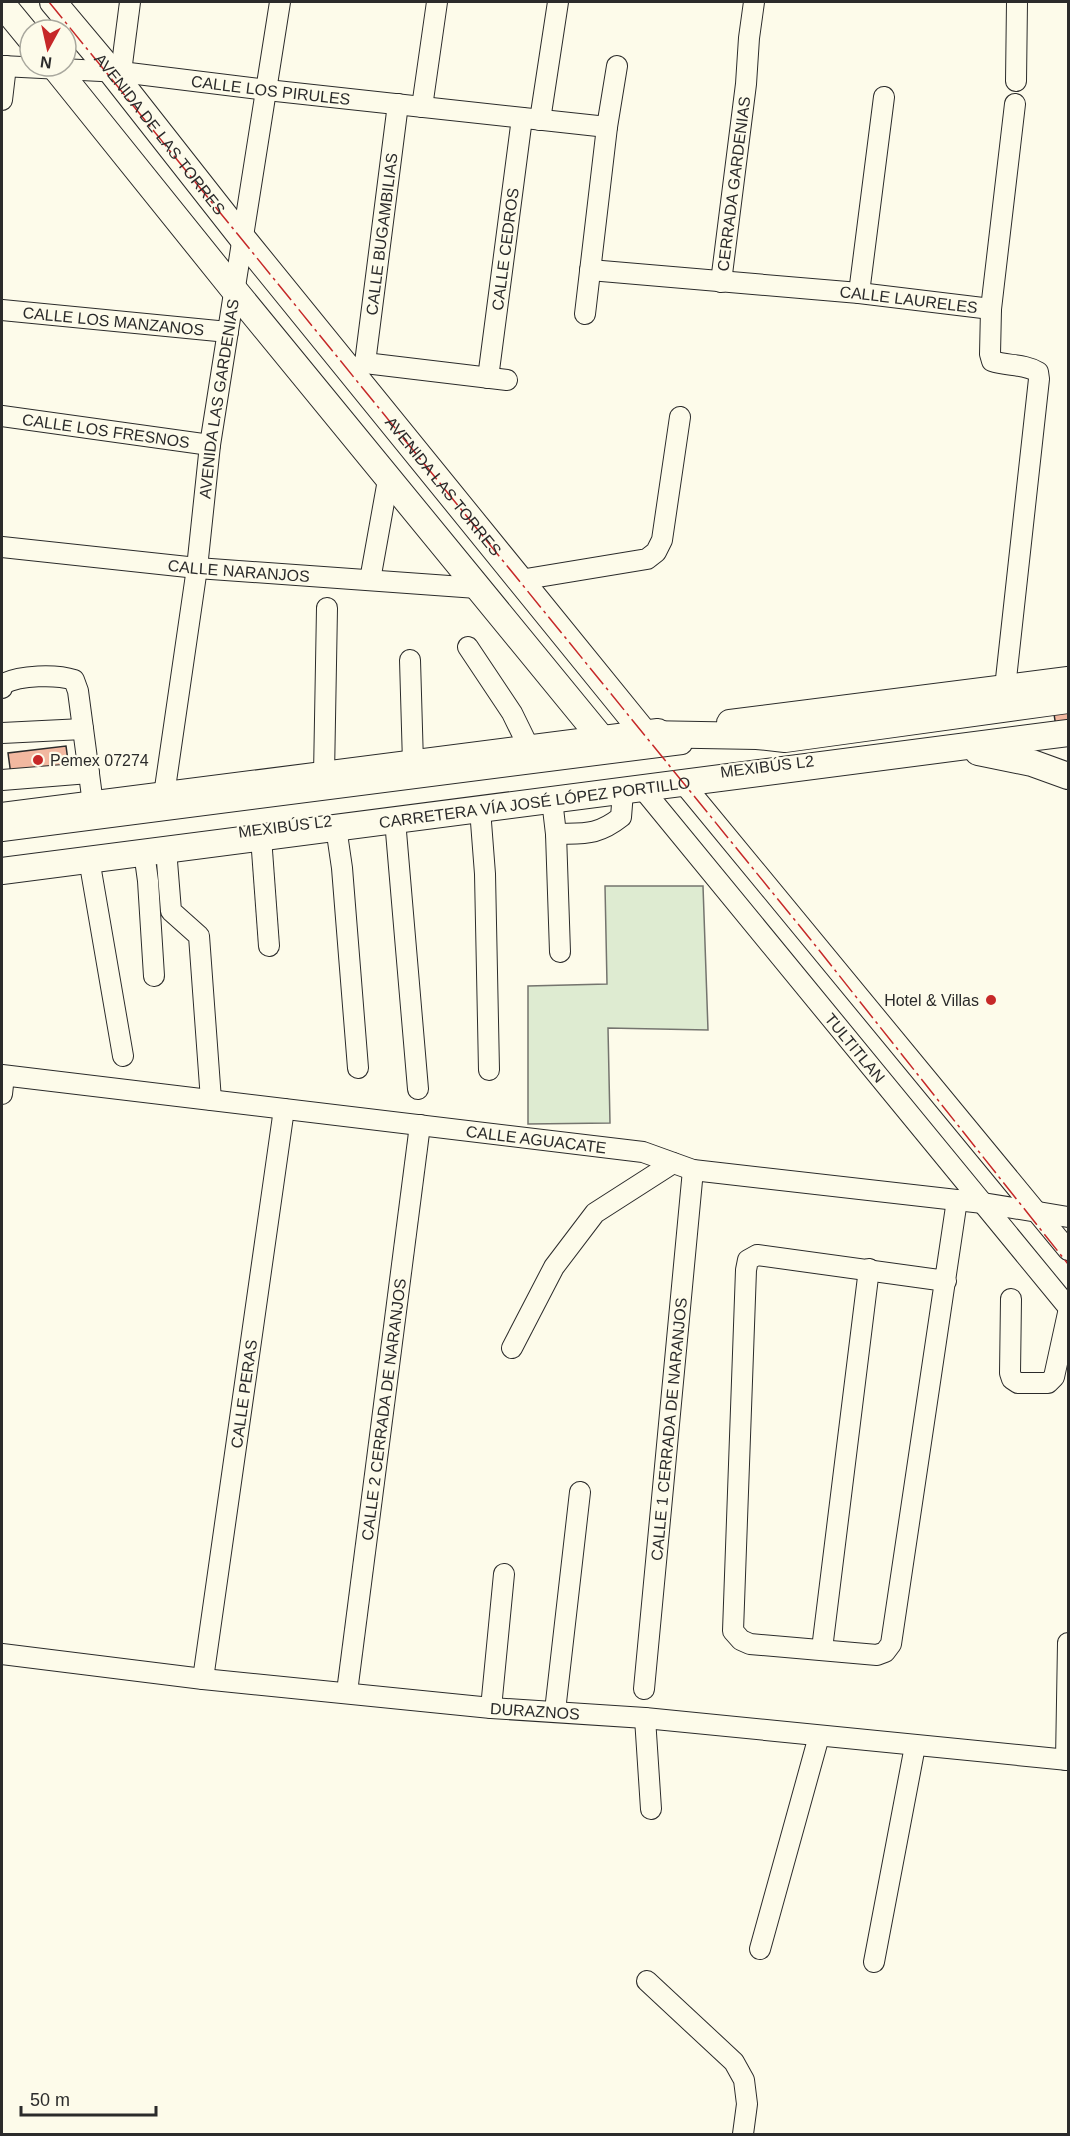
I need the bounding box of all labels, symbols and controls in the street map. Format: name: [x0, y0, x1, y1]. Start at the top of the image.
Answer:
north arrow: [18, 18, 78, 78]
street label: AVENIDA DE LAS TORRES: [91, 50, 228, 218]
text: N: [39, 53, 53, 72]
street label: CALLE LOS PIRULES: [190, 73, 351, 108]
street label: CERRADA GARDENIAS: [714, 95, 753, 272]
street label: CALLE BUGAMBILIAS: [363, 152, 401, 316]
street label: CALLE CEDROS: [489, 187, 522, 312]
street label: CALLE LAURELES: [839, 283, 979, 316]
street label: AVENIDA LAS GARDENIAS: [196, 298, 242, 500]
street label: CALLE LOS MANZANOS: [22, 304, 205, 339]
street label: CALLE LOS FRESNOS: [21, 411, 191, 451]
street label: AVENIDA LAS TORRES: [382, 414, 504, 559]
street label: CALLE NARANJOS: [167, 557, 310, 585]
street label: MEXIBÚS L2: [719, 751, 815, 781]
place label: Pemex 07274: [50, 752, 149, 769]
marker: Pemex 07274: [31, 753, 45, 767]
street label: CARRETERA VÍA JOSÉ LÓPEZ PORTILLO: [378, 774, 691, 831]
street label: MEXIBÚS L2: [237, 811, 333, 841]
place label: Hotel & Villas: [884, 992, 979, 1009]
marker: Hotel & Villas: [984, 993, 998, 1007]
street label: TULTITLAN: [822, 1010, 888, 1086]
street label: CALLE AGUACATE: [465, 1123, 607, 1157]
street label: CALLE 2 CERRADA DE NARANJOS: [359, 1277, 409, 1542]
street label: CALLE 1 CERRADA DE NARANJOS: [648, 1297, 690, 1562]
street label: CALLE PERAS: [228, 1339, 260, 1449]
street label: DURAZNOS: [489, 1700, 580, 1723]
scale bar: [21, 2079, 156, 2117]
text: 50 m: [30, 2090, 70, 2110]

